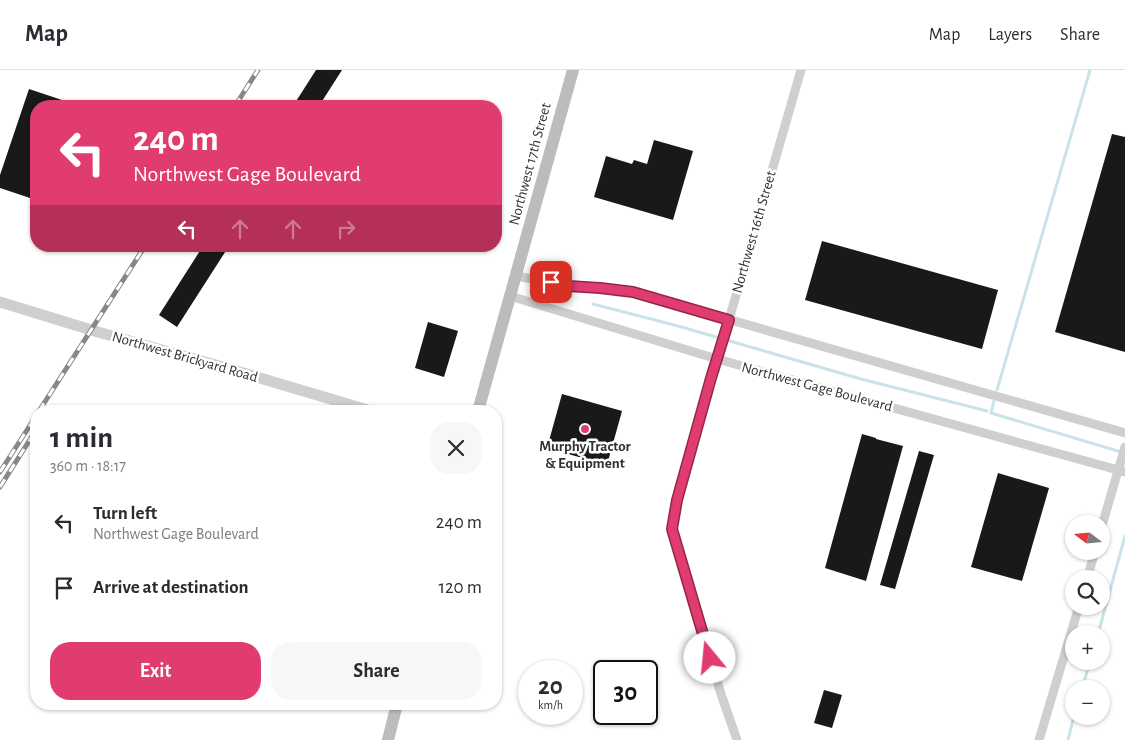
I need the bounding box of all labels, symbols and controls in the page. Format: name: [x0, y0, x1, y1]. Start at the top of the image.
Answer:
text: Map: [25, 22, 68, 46]
text: Map: [929, 26, 960, 44]
text: Layers: [988, 26, 1032, 44]
text: Share: [1060, 26, 1100, 44]
street label: Northwest 17th Street: [506, 101, 554, 227]
icon: left: [50, 120, 115, 185]
text: 240 m: [133, 122, 219, 157]
text: Northwest Gage Boulevard: [133, 163, 361, 185]
street label: Northwest 16th Street: [729, 169, 779, 295]
icon: left: [173, 215, 201, 243]
icon: ahead: [226, 215, 254, 243]
icon: ahead: [279, 215, 307, 243]
icon: right: [332, 215, 360, 243]
pin: [530, 261, 572, 303]
icon: arrive: [537, 268, 565, 296]
street label: Northwest Brickyard Road: [110, 329, 260, 385]
street label: Northwest Gage Boulevard: [740, 360, 894, 414]
button: close: [430, 422, 482, 474]
text: 1 min: [50, 423, 113, 453]
marker: Murphy Tractor & Equipment: [579, 423, 591, 435]
place label: Murphy Tractor & Equipment: [539, 439, 631, 471]
text: 360 m · 18:17: [50, 458, 126, 474]
text: Turn left: [93, 504, 157, 523]
icon: left: [50, 509, 78, 537]
text: 240 m: [436, 513, 482, 532]
north arrow: [1065, 515, 1110, 560]
map controls: [1065, 515, 1110, 725]
text: Northwest Gage Boulevard: [93, 526, 259, 542]
button: search: [1065, 570, 1110, 615]
icon: arrive: [50, 574, 78, 602]
text: Arrive at destination: [93, 578, 249, 597]
text: 120 m: [438, 578, 482, 597]
button: +: [1065, 625, 1110, 670]
position arrow: [683, 631, 735, 683]
button: Exit: [50, 642, 261, 700]
button: Share: [271, 642, 482, 700]
speed limit sign: 30: [593, 660, 658, 725]
text: 20: [538, 674, 563, 699]
button: −: [1065, 680, 1110, 725]
text: km/h: [538, 699, 563, 711]

